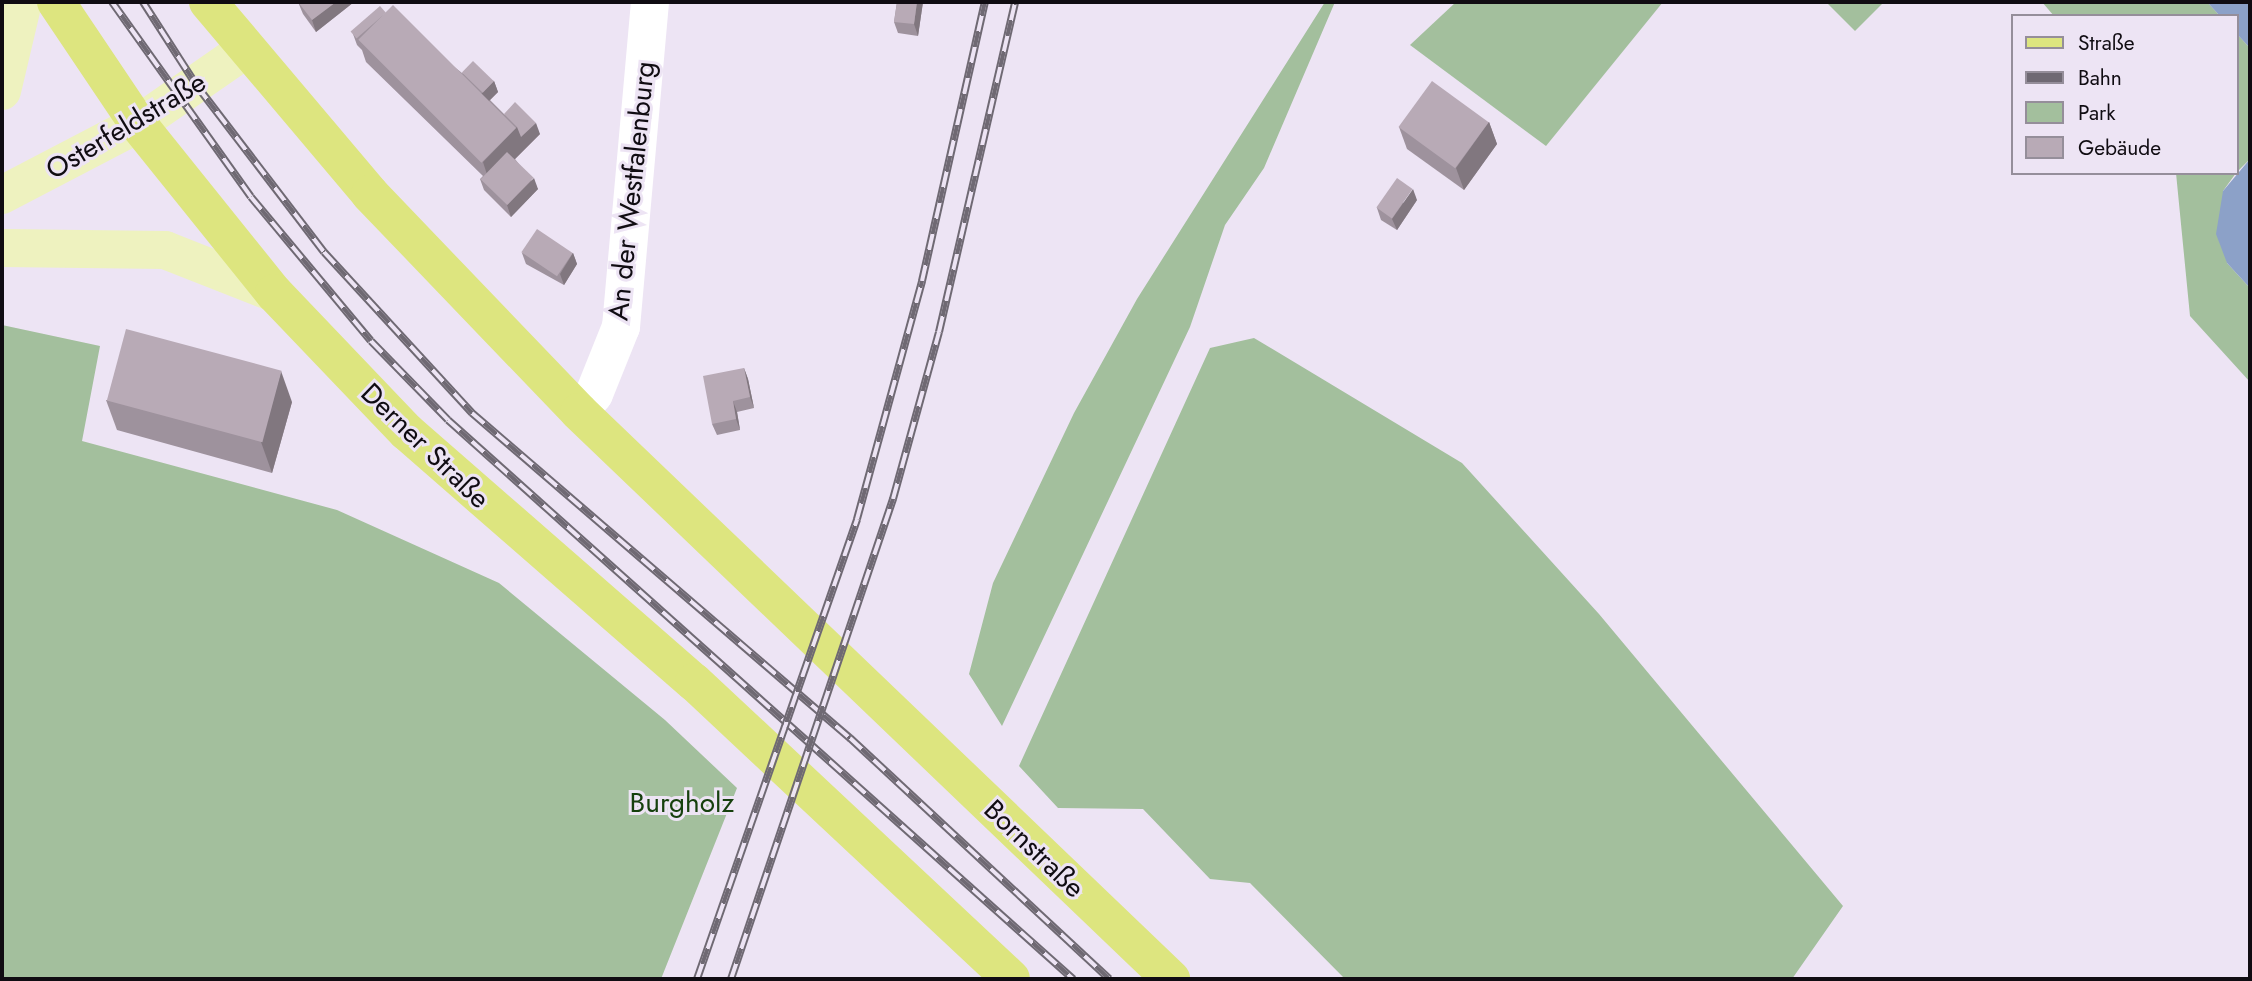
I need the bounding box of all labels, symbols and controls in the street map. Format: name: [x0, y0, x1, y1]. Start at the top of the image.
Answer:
legend: [2010, 14, 2238, 175]
text: Straße: [2078, 28, 2135, 58]
street label: An der Westfalenburg: [602, 60, 662, 322]
text: Bahn: [2078, 63, 2122, 93]
street label: Osterfeldstraße: [40, 65, 212, 187]
text: Park: [2078, 98, 2115, 128]
text: Gebäude: [2078, 133, 2161, 163]
street label: Derner Straße: [354, 376, 496, 516]
park label: Burgholz: [630, 786, 734, 820]
street label: Bornstraße: [977, 793, 1091, 905]

